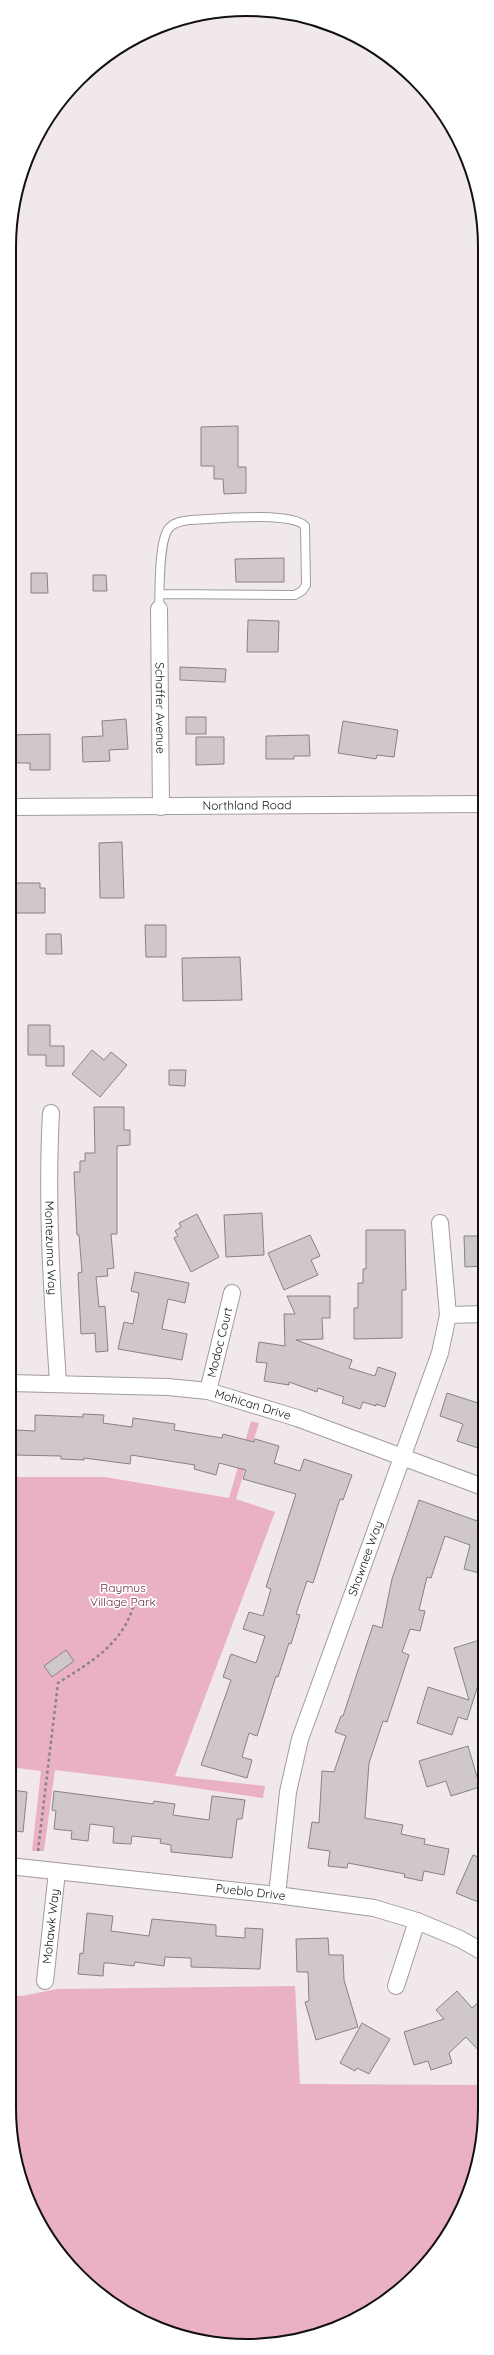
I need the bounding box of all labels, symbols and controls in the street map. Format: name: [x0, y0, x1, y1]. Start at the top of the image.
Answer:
street label: Schaffer Avenue: [153, 662, 168, 754]
street label: Northland Road: [203, 797, 291, 813]
street label: Montezuma Way: [42, 1201, 61, 1296]
street label: Modoc Court: [204, 1306, 235, 1379]
street label: Mohican Drive: [213, 1385, 293, 1423]
street label: Shawnee Way: [344, 1518, 386, 1598]
park label: Raymus Village Park: [90, 1580, 156, 1609]
street label: Pueblo Drive: [215, 1880, 287, 1903]
street label: Mohawk Way: [39, 1888, 62, 1965]

